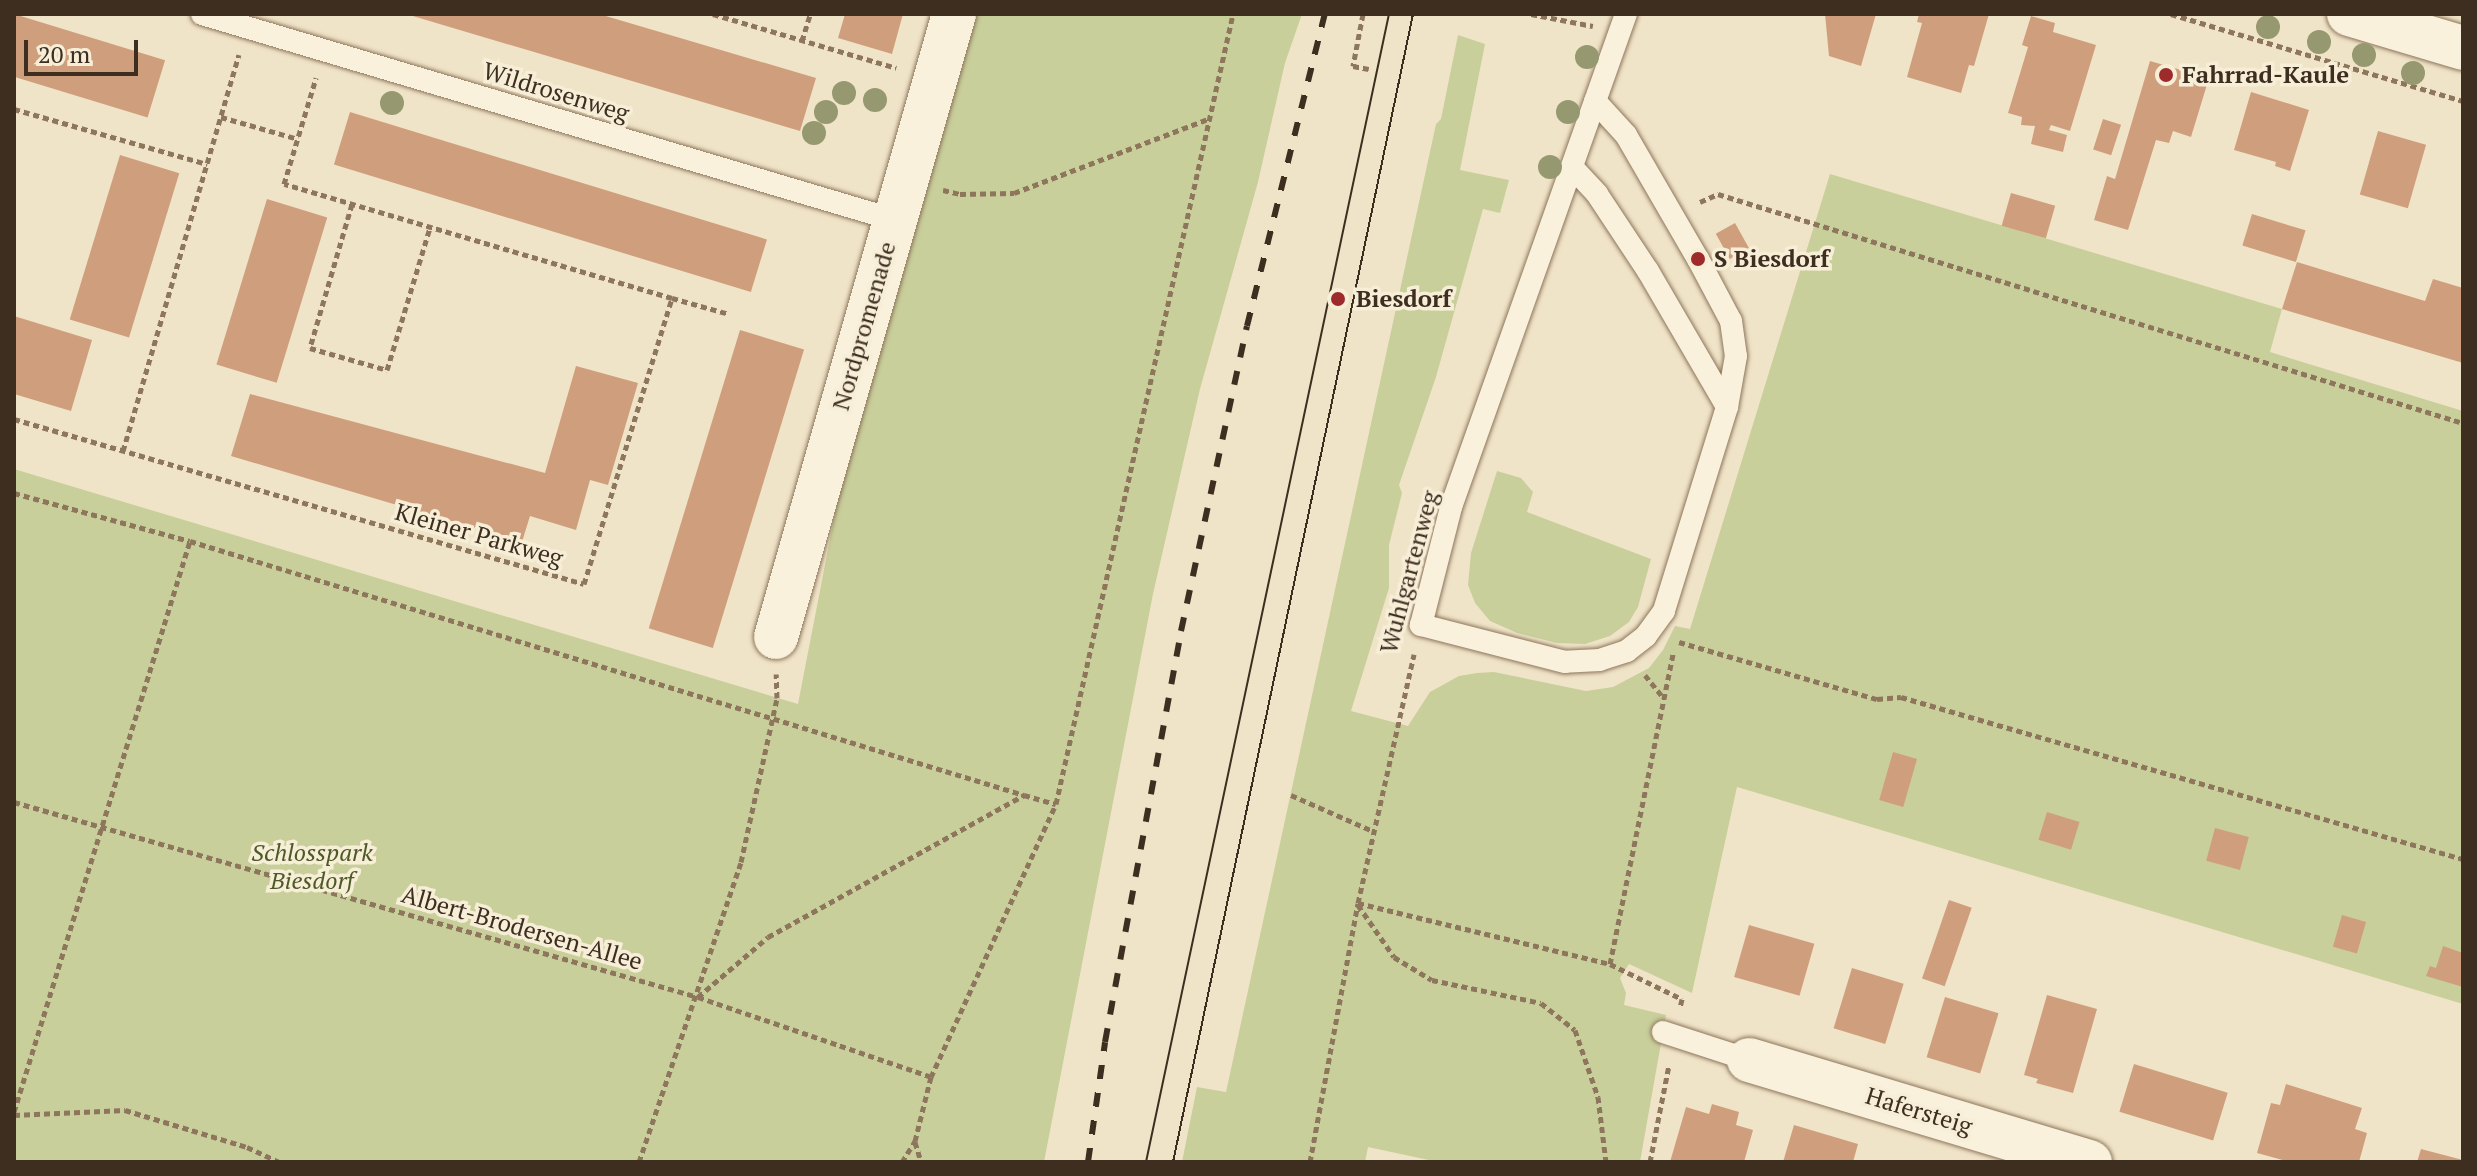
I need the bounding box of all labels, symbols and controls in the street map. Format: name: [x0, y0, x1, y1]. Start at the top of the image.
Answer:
scale bar: [28, 24, 142, 74]
text: 20 m: [38, 38, 90, 70]
street label: Wildrosenweg: [479, 56, 633, 128]
place label: Fahrrad-Kaule: [2182, 61, 2349, 89]
marker: Fahrrad-Kaule: [2157, 66, 2175, 84]
street label: Nordpromenade: [826, 238, 902, 414]
place label: S Biesdorf: [1714, 245, 1829, 273]
marker: S Biesdorf: [1689, 250, 1707, 268]
place label: Biesdorf: [1356, 285, 1451, 313]
marker: Biesdorf: [1327, 288, 1349, 310]
street label: Wuhlgartenweg: [1373, 488, 1445, 656]
street label: Kleiner Parkweg: [392, 497, 566, 573]
park label: Schlosspark Biesdorf: [251, 839, 373, 895]
street label: Albert-Brodersen-Allee: [398, 880, 646, 976]
street label: Hafersteig: [1862, 1081, 1976, 1141]

